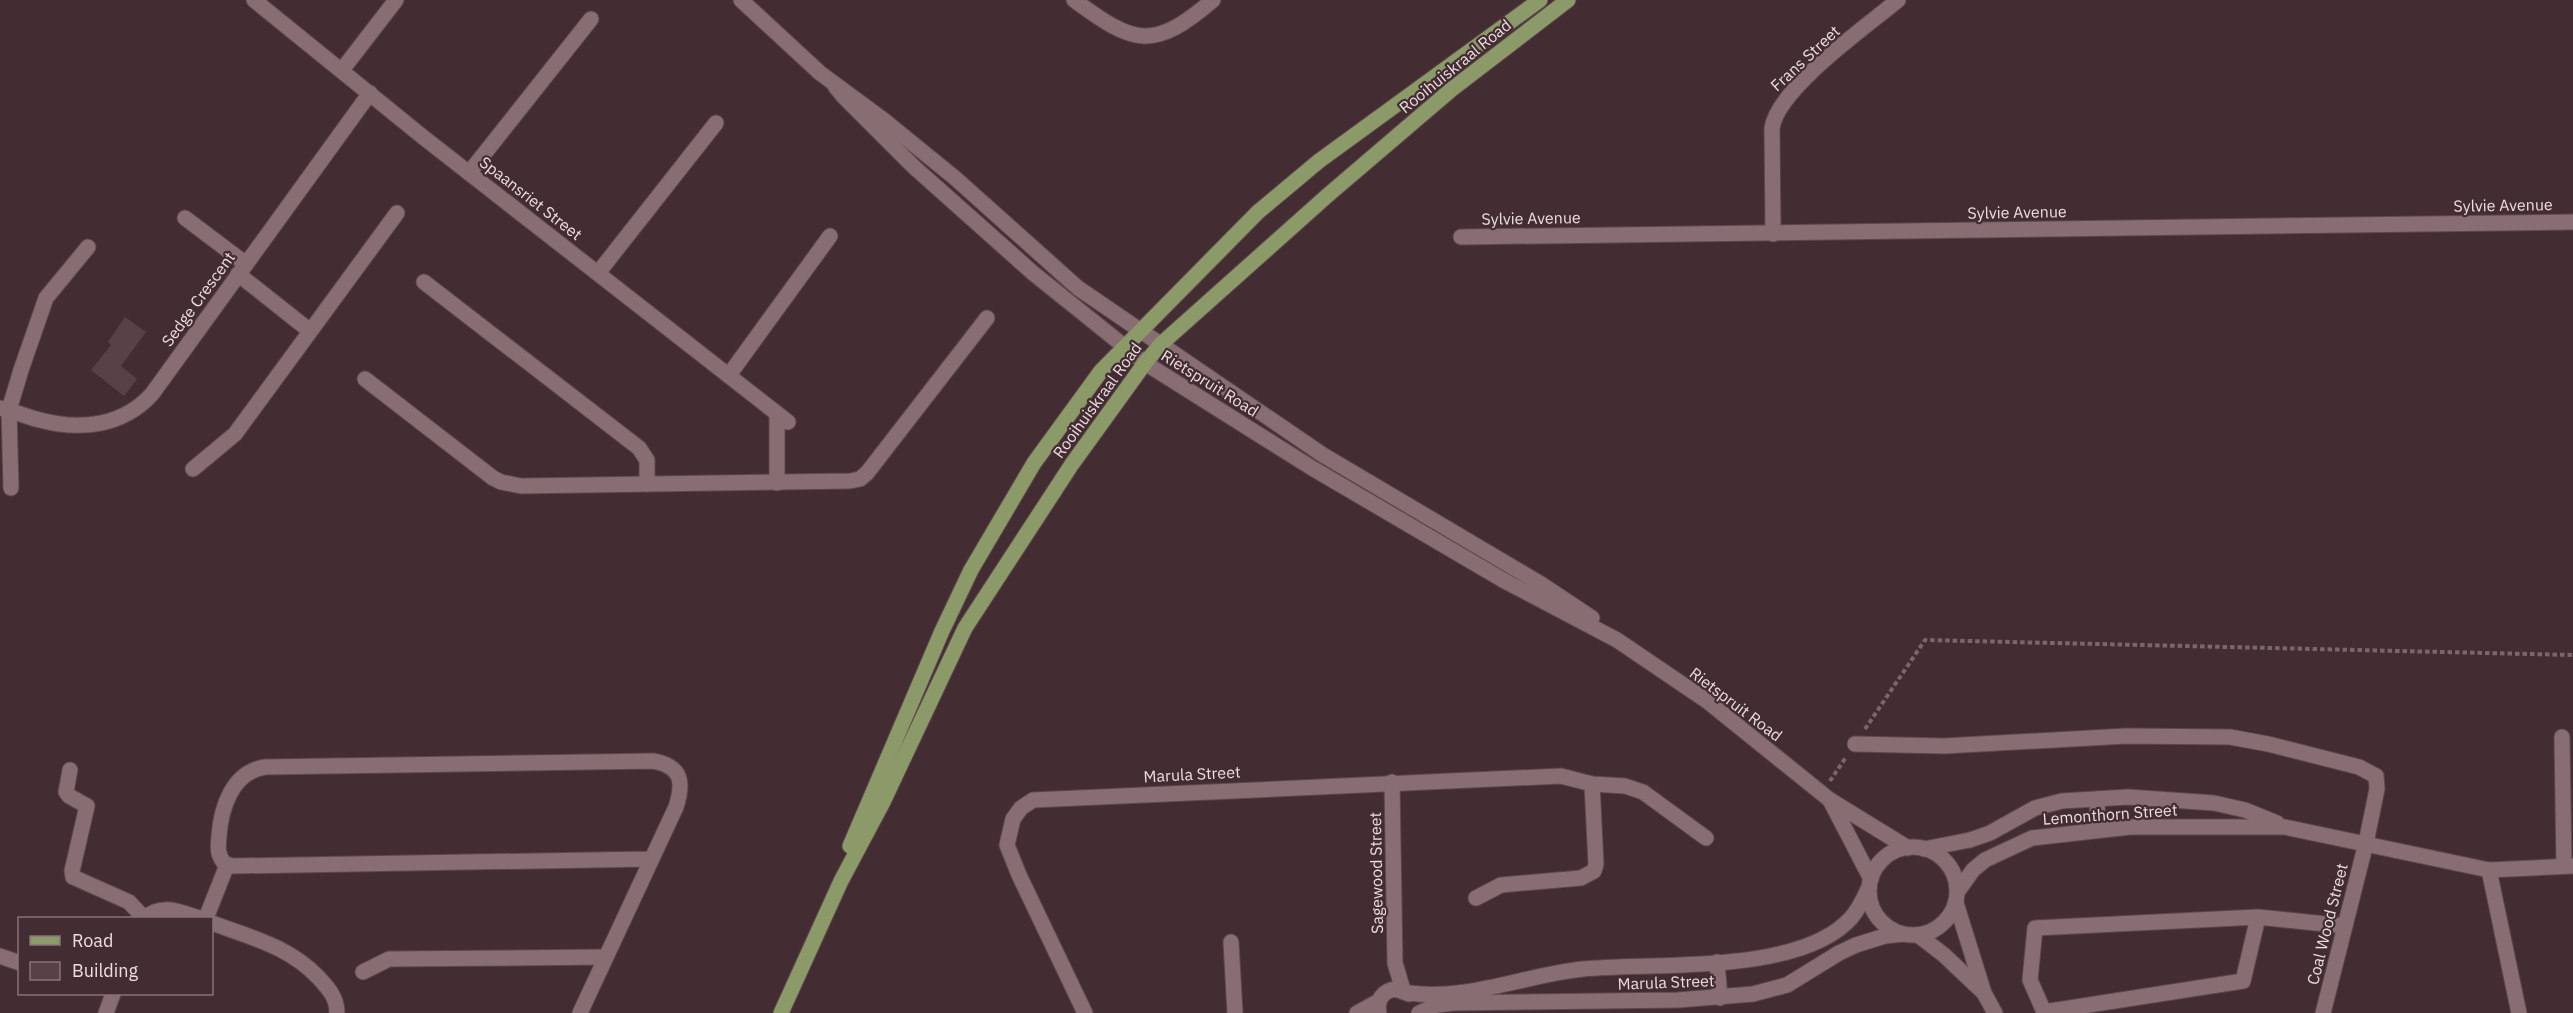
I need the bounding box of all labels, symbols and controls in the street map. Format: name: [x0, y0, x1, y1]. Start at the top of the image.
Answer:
street label: Rooihuiskraal Road: [1395, 15, 1515, 117]
street label: Frans Street: [1766, 21, 1844, 95]
street label: Spaansriet Street: [476, 152, 586, 244]
street label: Sylvie Avenue: [2453, 194, 2553, 216]
street label: Sylvie Avenue: [1967, 201, 2067, 223]
street label: Sylvie Avenue: [1481, 207, 1581, 229]
street label: Sedge Crescent: [157, 248, 239, 350]
street label: Rooihuiskraal Road: [1048, 338, 1146, 462]
street label: Rietspruit Road: [1158, 345, 1262, 421]
street label: Rietspruit Road: [1686, 663, 1786, 745]
street label: Marula Street: [1143, 761, 1241, 787]
street label: Lemonthorn Street: [2042, 799, 2178, 829]
street label: Sagewood Street: [1365, 812, 1387, 934]
street label: Coal Wood Street: [2302, 861, 2352, 987]
legend: [18, 917, 213, 995]
text: Road: [72, 929, 113, 952]
text: Building: [72, 959, 139, 982]
street label: Marula Street: [1617, 970, 1715, 994]

